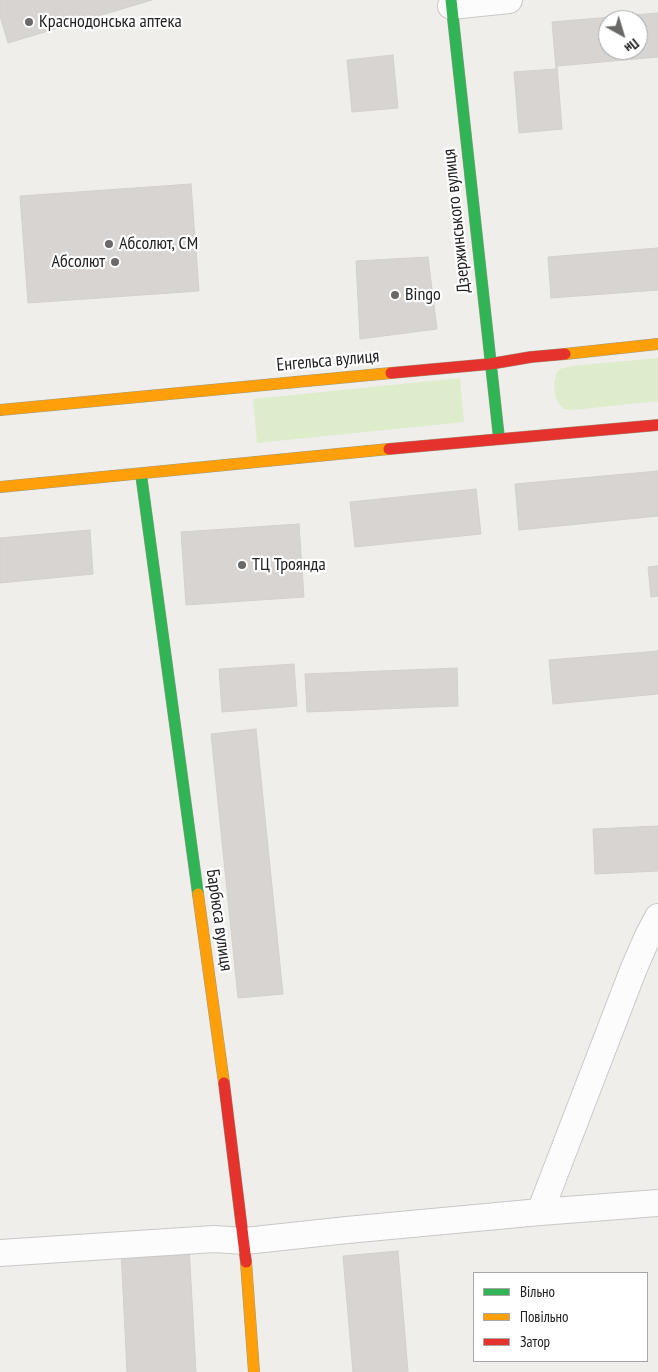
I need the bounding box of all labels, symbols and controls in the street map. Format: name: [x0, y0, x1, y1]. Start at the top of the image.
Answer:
north arrow: [598, 10, 648, 60]
place label: Краснодонська аптека: [39, 11, 182, 33]
marker: Краснодонська аптека: [23, 16, 35, 28]
text: Пн: [621, 35, 643, 57]
street label: Дзержинського вулиця: [439, 148, 475, 294]
place label: Абсолют, СМ: [119, 233, 198, 255]
marker: Абсолют, СМ: [103, 238, 115, 250]
place label: Абсолют: [52, 251, 105, 273]
marker: Абсолют: [109, 256, 121, 268]
place label: Bingo: [405, 284, 441, 306]
marker: Bingo: [389, 289, 401, 301]
street label: Енгельса вулиця: [276, 346, 380, 376]
place label: ТЦ Троянда: [252, 554, 326, 576]
marker: ТЦ Троянда: [236, 559, 248, 571]
street label: Барбюса вулиця: [201, 868, 237, 972]
legend: [473, 1272, 648, 1362]
text: Вільно: [520, 1282, 555, 1301]
text: Повільно: [520, 1307, 568, 1326]
text: Затор: [520, 1332, 550, 1351]

